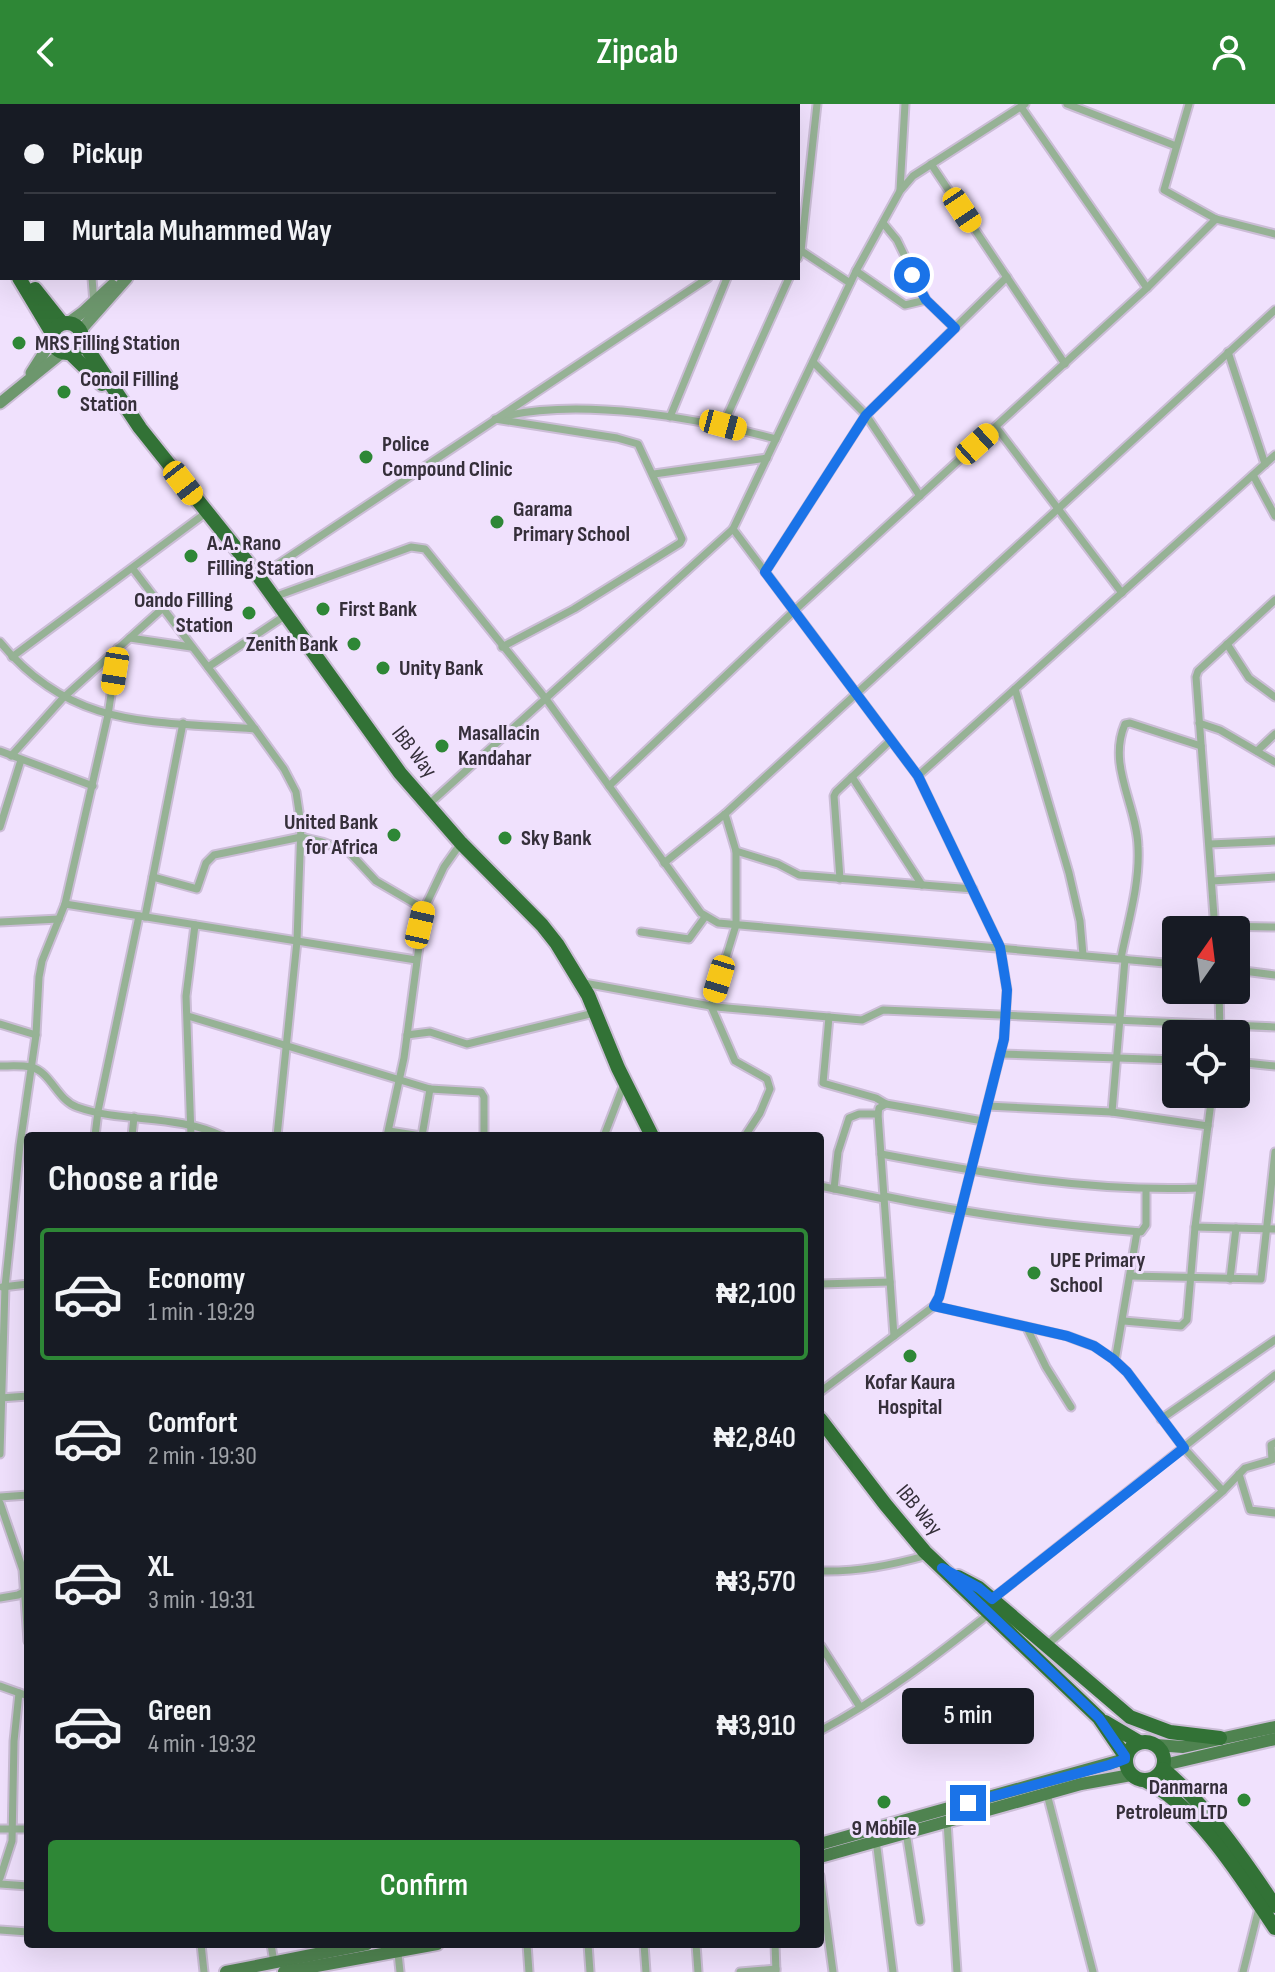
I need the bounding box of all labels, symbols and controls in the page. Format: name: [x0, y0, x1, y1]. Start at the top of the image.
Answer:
icon: back: [24, 30, 68, 74]
icon: person: [1207, 30, 1251, 74]
text: Zipcab: [596, 31, 679, 74]
text: Pickup: [72, 136, 143, 172]
car: [939, 183, 985, 237]
text: Murtala Muhammed Way: [72, 213, 332, 249]
route start: [894, 257, 930, 293]
place label: MRS Filling Station: [35, 330, 180, 357]
marker: MRS Filling Station: [10, 334, 28, 352]
place label: Conoil Filling Station: [80, 366, 179, 418]
marker: Conoil Filling Station: [55, 383, 73, 401]
car: [697, 407, 749, 443]
car: [951, 419, 1003, 469]
place label: Police Compound Clinic: [382, 431, 513, 483]
marker: Police Compound Clinic: [357, 448, 375, 466]
car: [159, 457, 207, 509]
place label: Garama Primary School: [513, 496, 630, 548]
marker: Garama Primary School: [488, 513, 506, 531]
place label: A.A. Rano Filling Station: [206, 530, 314, 582]
marker: A.A. Rano Filling Station: [182, 547, 200, 565]
place label: Oando Filling Station: [134, 587, 233, 639]
place label: First Bank: [339, 596, 418, 623]
marker: First Bank: [314, 600, 332, 618]
marker: Oando Filling Station: [240, 604, 258, 622]
place label: Zenith Bank: [246, 631, 339, 658]
marker: Zenith Bank: [345, 635, 363, 653]
car: [99, 645, 131, 697]
place label: Unity Bank: [399, 655, 484, 682]
marker: Unity Bank: [374, 659, 392, 677]
place label: Masallacin Kandahar: [458, 720, 540, 772]
street label: IBB Way: [385, 721, 443, 784]
marker: Masallacin Kandahar: [433, 737, 451, 755]
place label: United Bank for Africa: [284, 809, 379, 861]
place label: Sky Bank: [521, 825, 592, 852]
marker: United Bank for Africa: [385, 826, 403, 844]
marker: Sky Bank: [496, 829, 514, 847]
car: [403, 899, 437, 951]
north arrow: [1162, 916, 1250, 1004]
map controls: [1162, 916, 1250, 1108]
car: [701, 953, 737, 1005]
button: locate: [1162, 1020, 1250, 1108]
text: Choose a ride: [48, 1158, 219, 1201]
place label: UPE Primary School: [1050, 1247, 1145, 1299]
icon: car: [52, 1258, 124, 1330]
text: Economy: [148, 1261, 245, 1297]
marker: UPE Primary School: [1025, 1264, 1043, 1282]
text: ₦2,100: [716, 1276, 796, 1312]
text: 1 min · 19:29: [148, 1297, 255, 1328]
marker: Kofar Kaura Hospital: [901, 1347, 919, 1365]
place label: Kofar Kaura Hospital: [865, 1369, 955, 1421]
icon: car: [52, 1402, 124, 1474]
text: Comfort: [148, 1405, 238, 1441]
text: ₦2,840: [713, 1420, 796, 1456]
text: 2 min · 19:30: [148, 1441, 257, 1472]
street label: IBB Way: [890, 1479, 948, 1541]
icon: car: [52, 1546, 124, 1618]
text: XL: [148, 1549, 174, 1585]
text: ₦3,570: [716, 1564, 796, 1600]
text: 3 min · 19:31: [148, 1585, 255, 1616]
callout: 5 min: [902, 1687, 1034, 1743]
icon: car: [52, 1690, 124, 1762]
text: Green: [148, 1693, 212, 1729]
text: 5 min: [944, 1700, 992, 1731]
text: ₦3,910: [716, 1708, 796, 1744]
text: 4 min · 19:32: [148, 1729, 256, 1760]
place label: Danmarna Petroleum LTD: [1116, 1774, 1228, 1826]
route end: [950, 1785, 986, 1821]
marker: Danmarna Petroleum LTD: [1235, 1791, 1253, 1809]
marker: 9 Mobile: [875, 1793, 893, 1811]
place label: 9 Mobile: [851, 1815, 917, 1842]
button: Confirm: [48, 1840, 800, 1932]

